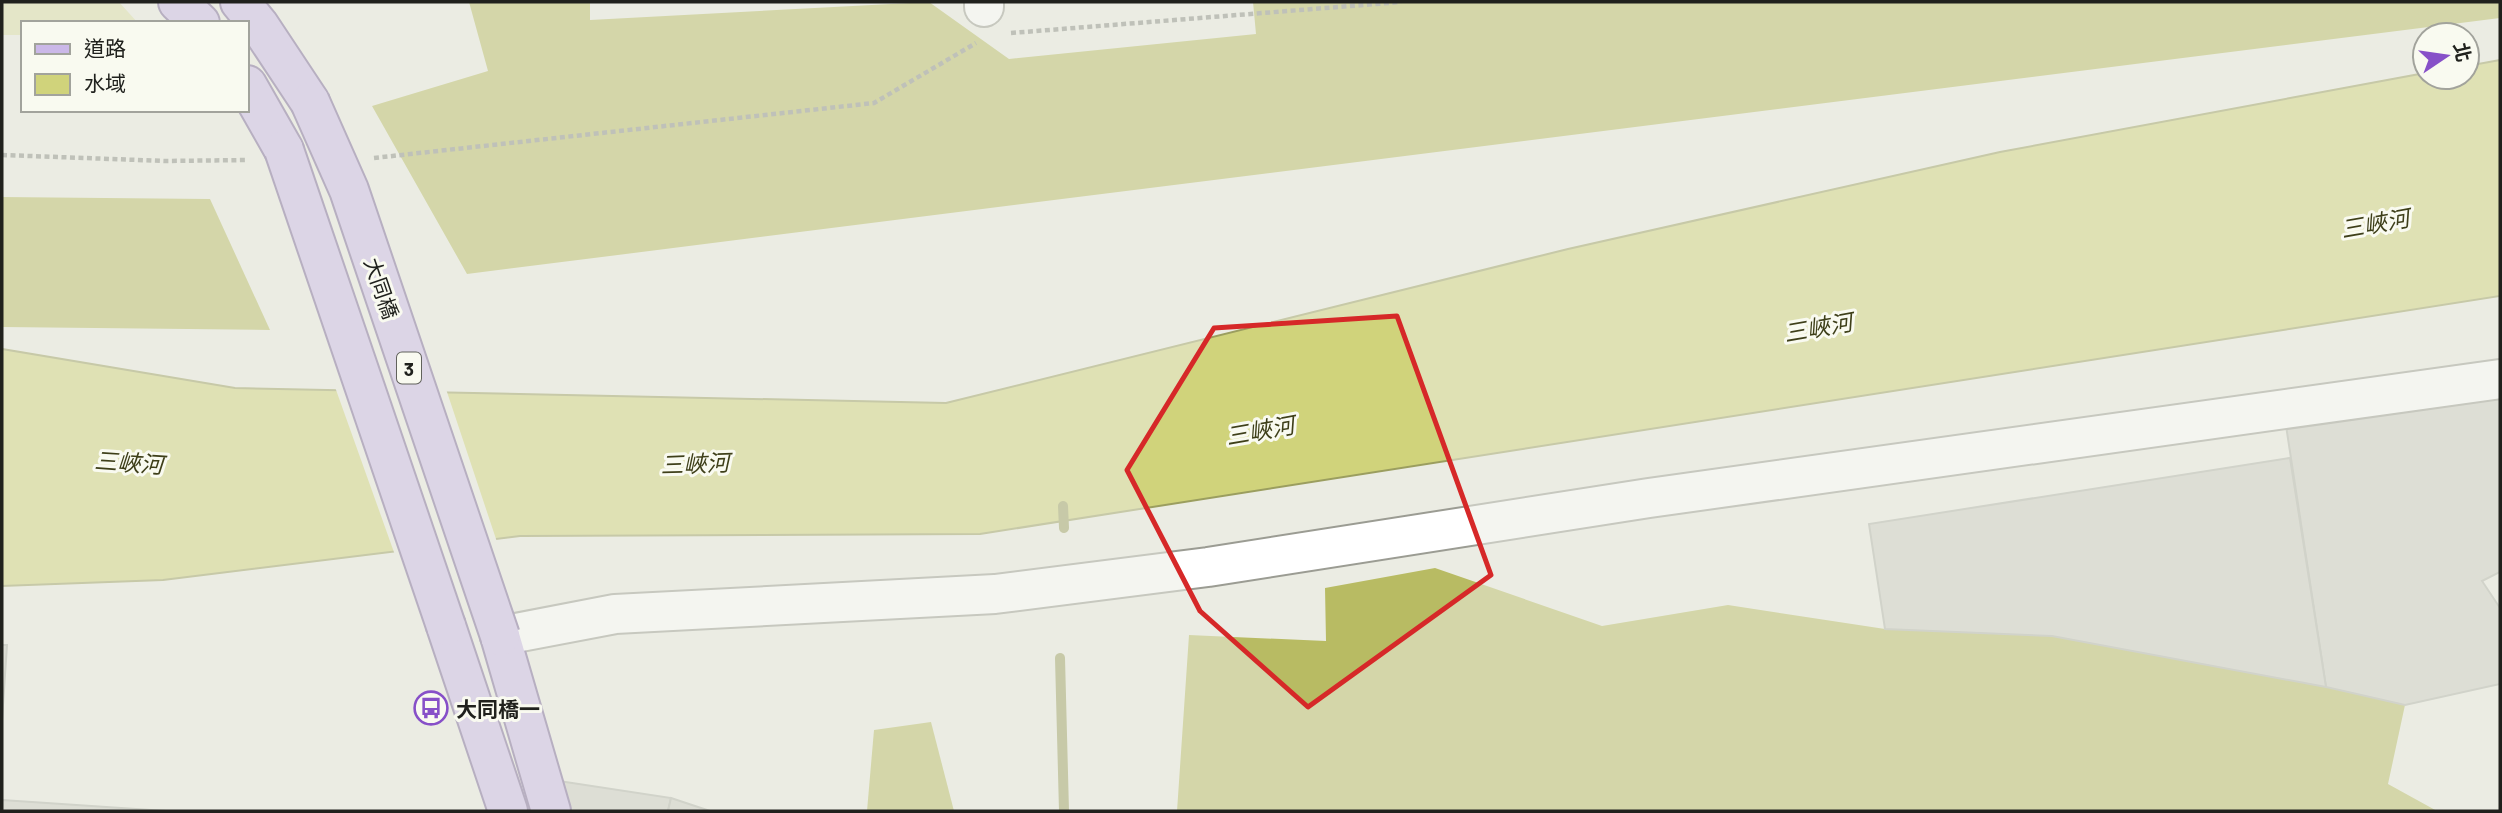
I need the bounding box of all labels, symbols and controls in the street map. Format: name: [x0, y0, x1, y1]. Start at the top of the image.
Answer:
legend: [21, 21, 248, 112]
north arrow: [2411, 21, 2481, 91]
text: 道路: [84, 35, 126, 60]
text: 北: [2450, 40, 2476, 64]
text: 水域: [84, 70, 126, 95]
water label: 三峽河: [2339, 203, 2415, 243]
street label: 大同橋: [360, 254, 404, 322]
water label: 三峽河: [1782, 307, 1858, 347]
road number: 3: [397, 352, 421, 384]
water label: 三峽河: [1224, 410, 1300, 450]
water label: 三峽河: [94, 446, 168, 479]
water label: 三峽河: [660, 448, 734, 478]
bus stop icon: 大同橋一: [412, 689, 450, 727]
place label: 大同橋一: [456, 696, 540, 721]

